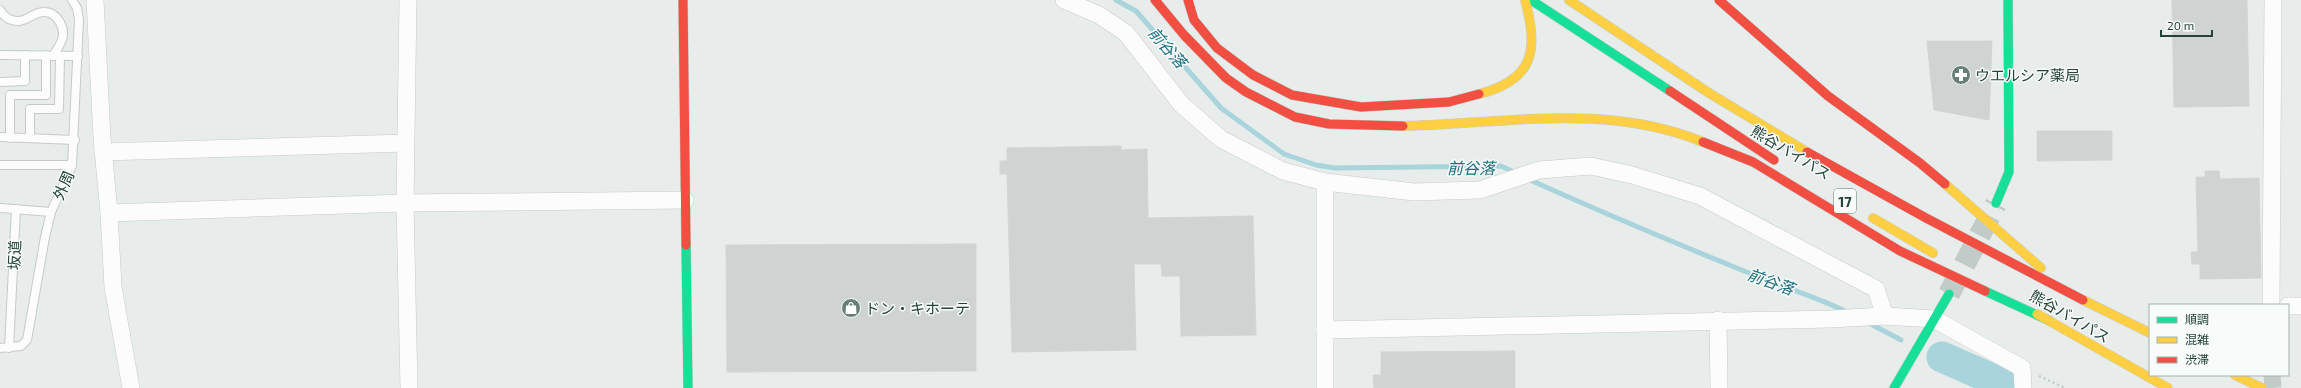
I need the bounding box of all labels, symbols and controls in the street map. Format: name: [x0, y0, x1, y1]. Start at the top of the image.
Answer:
scale bar: [2161, 12, 2212, 38]
text: 20 m: [2167, 18, 2194, 32]
water label: 前谷落: [1145, 23, 1193, 74]
pharmacy icon: ウエルシア薬局: [1950, 64, 1972, 86]
place label: ウエルシア薬局: [1975, 66, 2080, 84]
street label: 熊谷バイパス: [1748, 121, 1834, 183]
water label: 前谷落: [1447, 158, 1498, 177]
street label: 外周: [49, 168, 77, 202]
road number: 17: [1834, 189, 1856, 213]
street label: 坂道: [4, 240, 24, 270]
water label: 前谷落: [1745, 264, 1800, 299]
street label: 熊谷バイパス: [2027, 286, 2113, 346]
shop icon: ドン・キホーテ: [840, 297, 862, 319]
place label: ドン・キホーテ: [865, 299, 970, 317]
legend: [2149, 304, 2289, 376]
text: 順調: [2185, 312, 2209, 326]
text: 混雑: [2185, 332, 2209, 346]
text: 渋滞: [2185, 352, 2209, 366]

